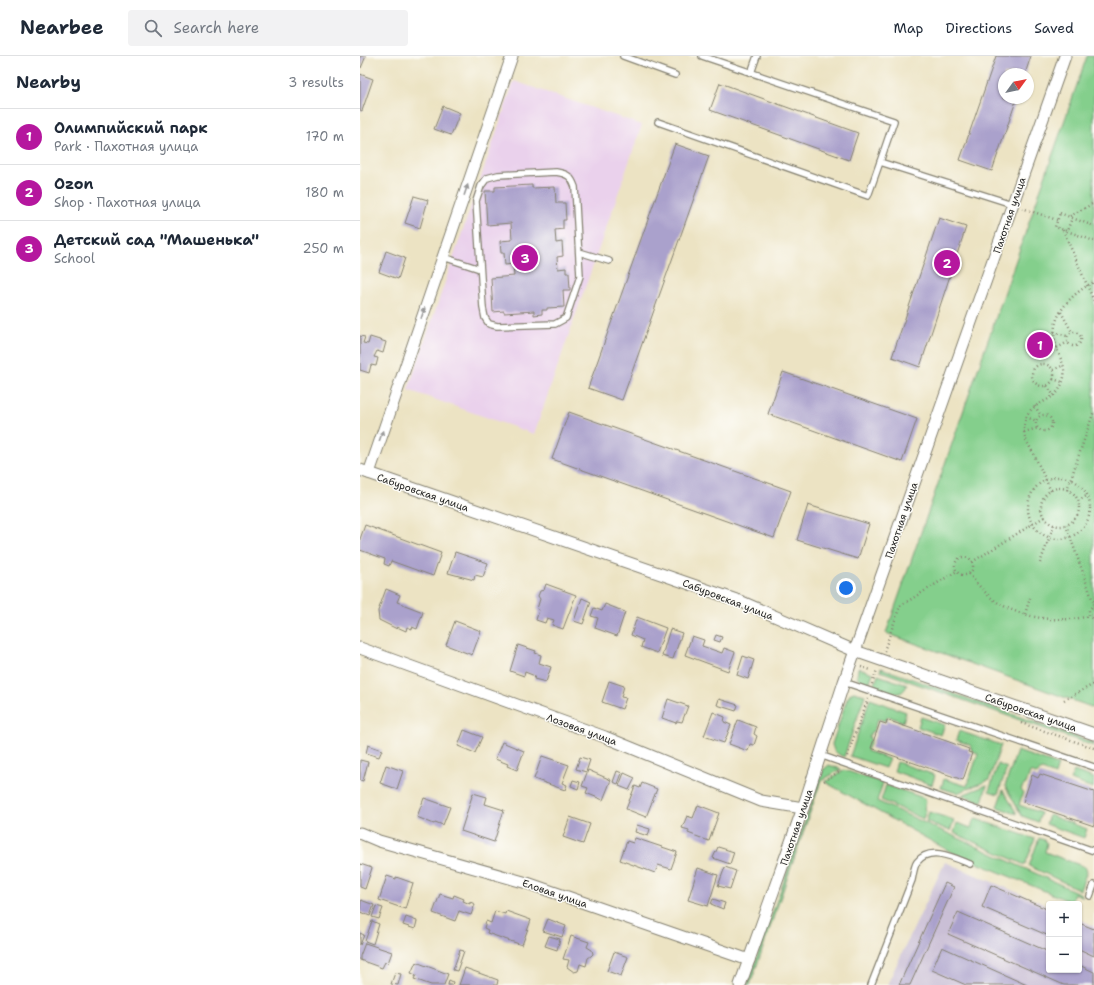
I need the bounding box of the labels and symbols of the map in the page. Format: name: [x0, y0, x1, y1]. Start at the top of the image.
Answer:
north arrow: [998, 68, 1034, 104]
street label: Пахотная улица: [990, 175, 1029, 255]
one-way arrow: [463, 184, 469, 196]
pin: 3: [512, 243, 538, 273]
pin: 2: [934, 248, 960, 278]
one-way arrow: [421, 307, 427, 319]
pin: 1: [1027, 330, 1053, 360]
one-way arrow: [379, 430, 385, 442]
street label: Сабуровская улица: [375, 471, 471, 515]
street label: Пахотная улица: [882, 480, 921, 560]
street label: Сабуровская улица: [681, 576, 776, 623]
your location: [836, 578, 856, 598]
street label: Сабуровская улица: [983, 691, 1079, 735]
street label: Лозовая улица: [545, 711, 620, 749]
street label: Пахотная улица: [777, 787, 816, 867]
street label: Еловая улица: [520, 876, 590, 911]

